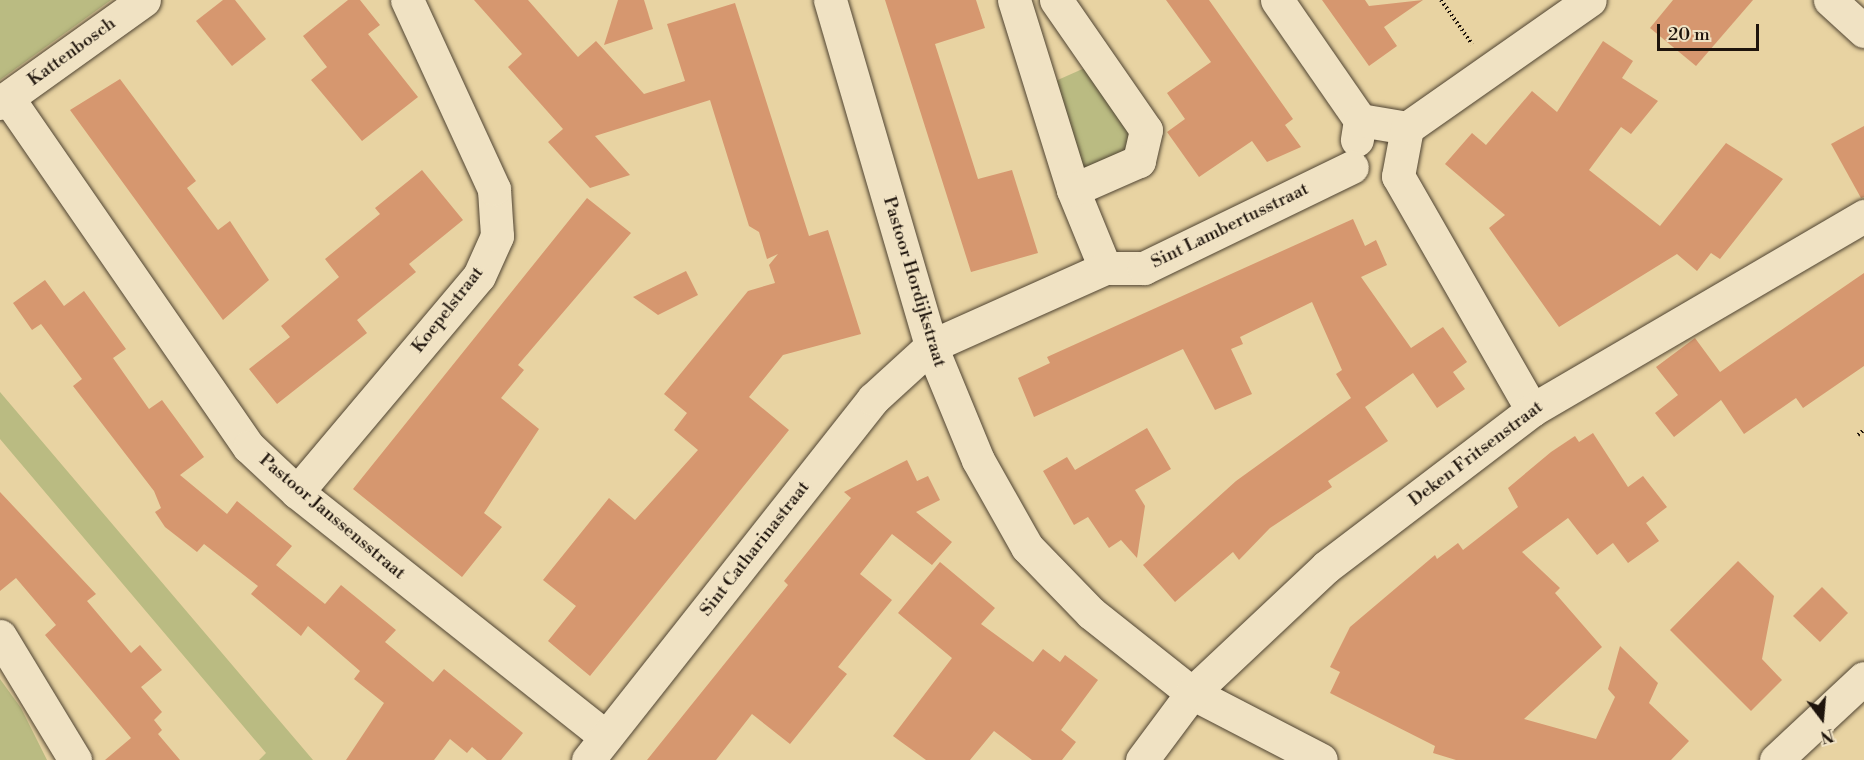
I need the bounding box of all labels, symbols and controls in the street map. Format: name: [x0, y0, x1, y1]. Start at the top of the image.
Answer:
scale bar: [1660, 12, 1762, 50]
street label: Kattenbosch: [24, 13, 120, 91]
text: 20 m: [1668, 23, 1710, 46]
street label: Sint Lambertusstraat: [1148, 178, 1312, 274]
street label: Pastoor Hordijkstraat: [878, 194, 950, 370]
street label: Koepelstraat: [408, 262, 488, 358]
street label: Deken Fritsenstraat: [1405, 397, 1547, 511]
street label: Pastoor Janssensstraat: [255, 450, 409, 584]
street label: Sint Catharinastraat: [696, 477, 814, 621]
north arrow: [1792, 688, 1852, 748]
text: N: [1818, 724, 1836, 747]

